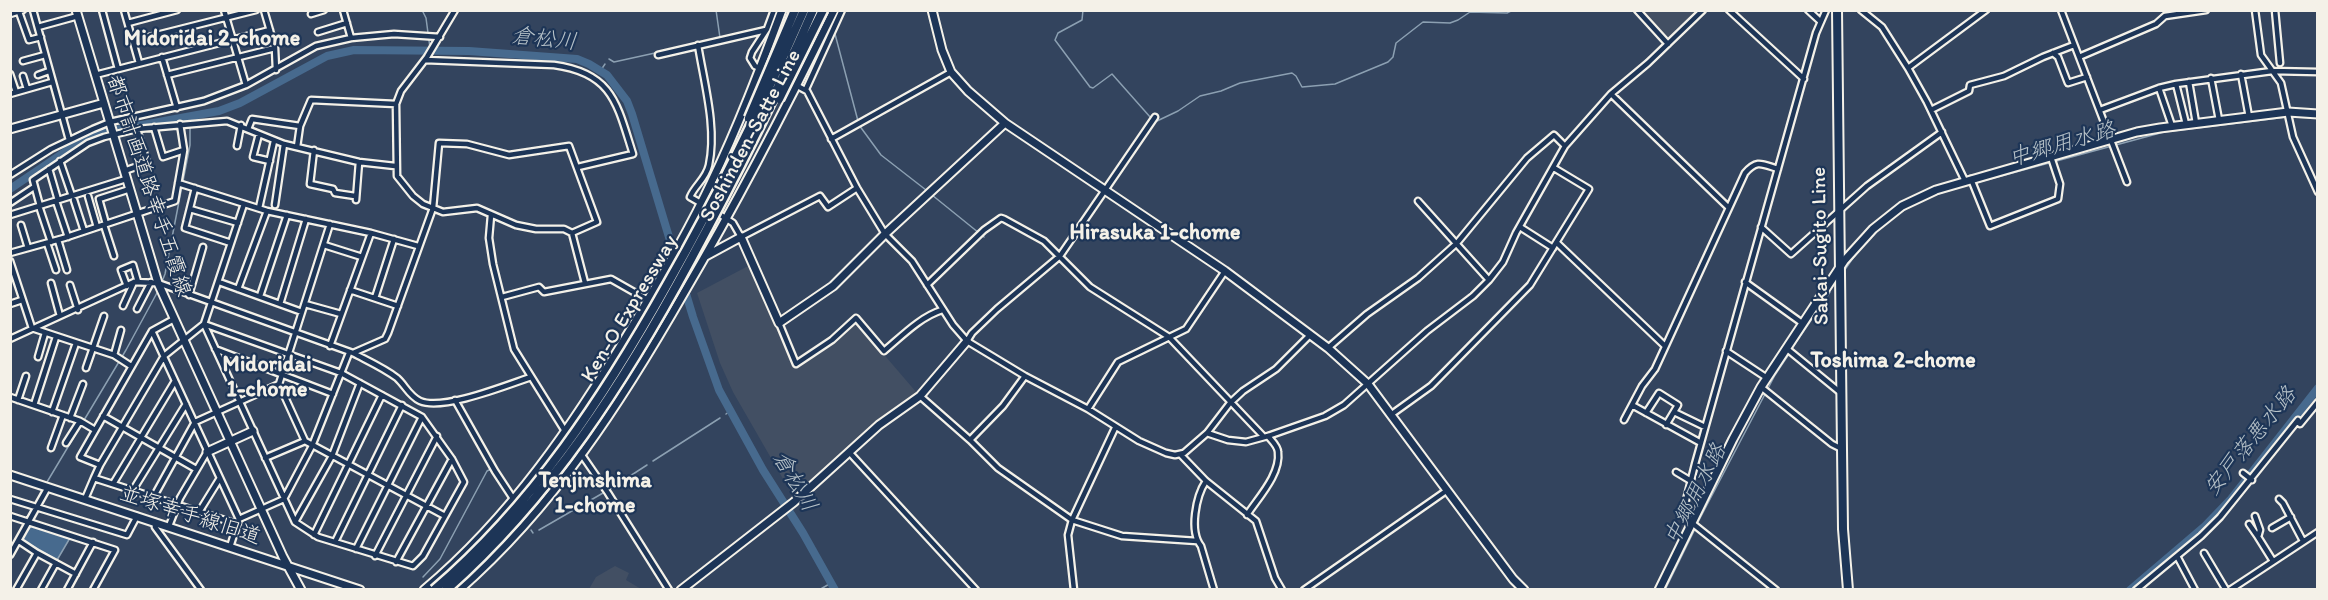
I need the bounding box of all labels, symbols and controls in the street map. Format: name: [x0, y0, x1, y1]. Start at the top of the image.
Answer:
water label: 倉松川: [510, 23, 578, 57]
district label: Midoridai 2-chome: [124, 26, 300, 52]
street label: Soshinden-Satte Line: [695, 46, 807, 226]
street label: 都市計画道路幸手五霞線: [100, 72, 196, 300]
water label: 中郷用水路: [2005, 117, 2119, 173]
street label: Sakai-Sugito Line: [1807, 167, 1835, 325]
district label: Hirasuka 1-chome: [1069, 220, 1241, 246]
street label: Ken-O Expressway: [576, 231, 684, 387]
district label: Toshima 2-chome: [1810, 348, 1976, 374]
district label: Midoridai 1-chome: [222, 352, 312, 404]
water label: 安戸落悪水路: [2199, 382, 2303, 502]
water label: 中郷用水路: [1659, 440, 1733, 550]
water label: 倉松川: [766, 447, 822, 517]
district label: Tenjinshima 1-chome: [538, 468, 652, 520]
street label: 並塚幸手線旧道: [116, 481, 264, 551]

